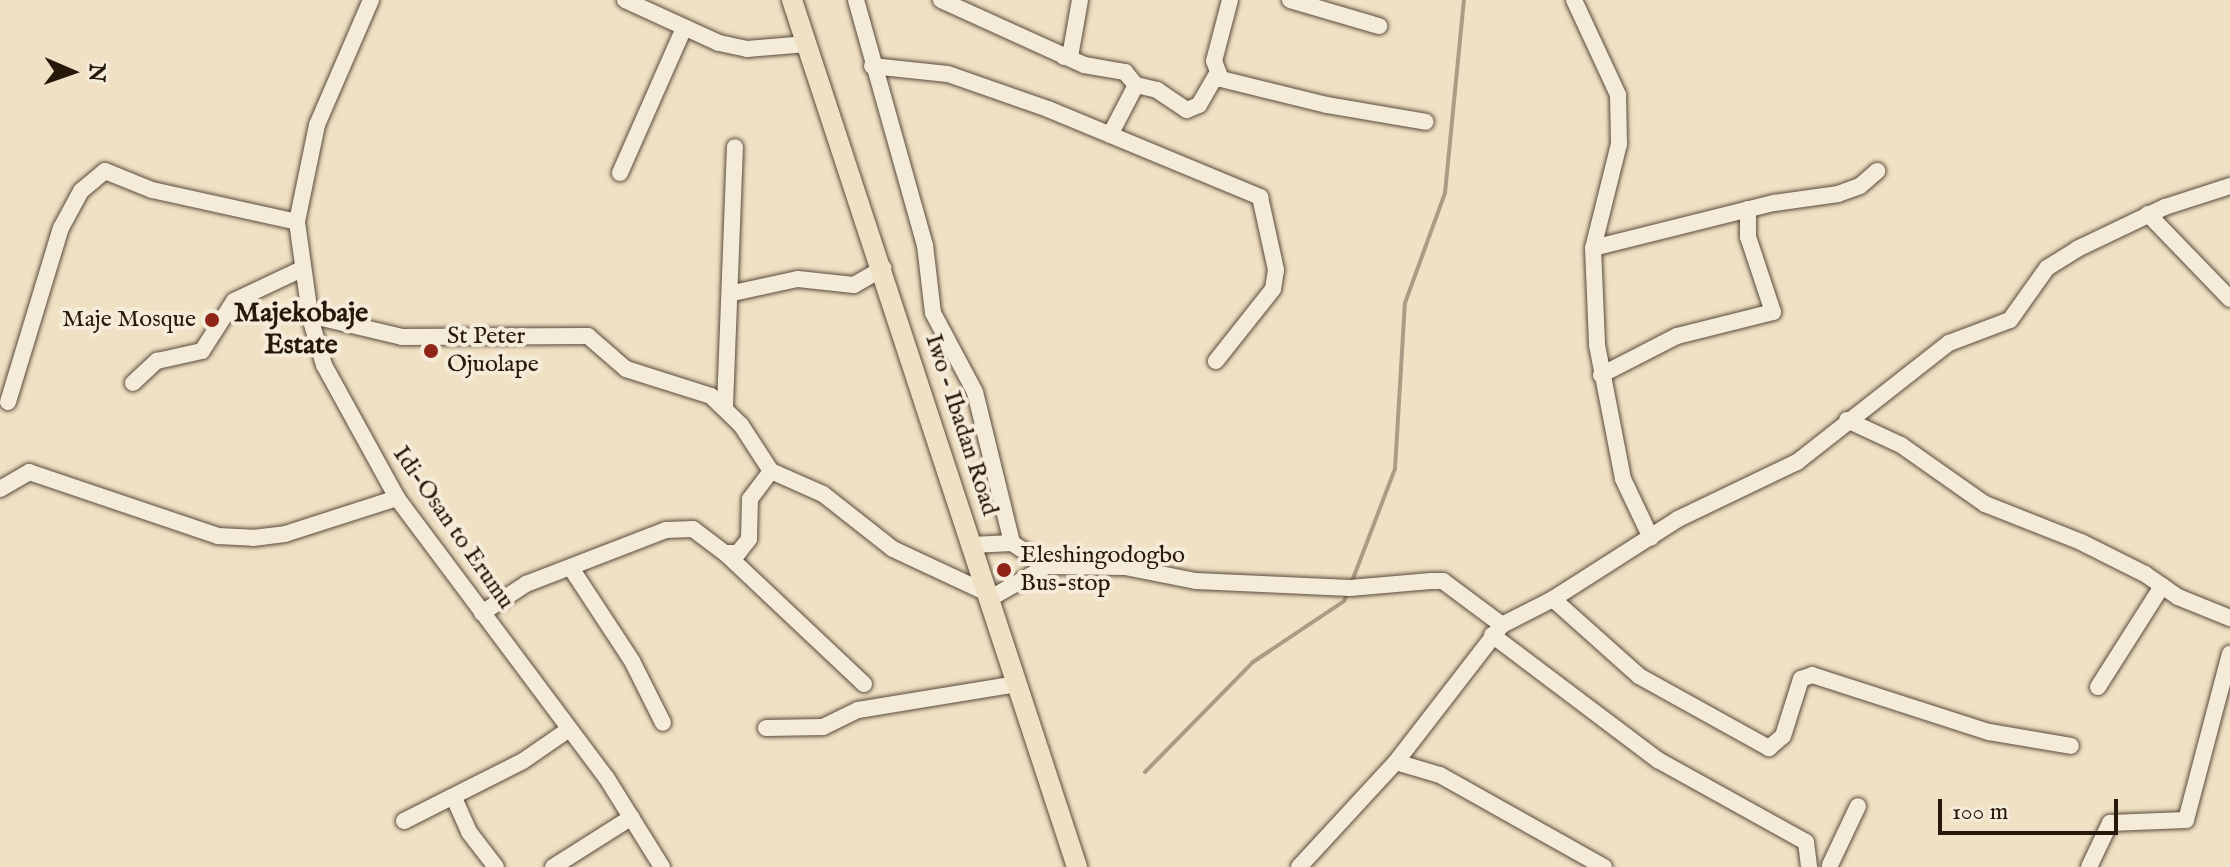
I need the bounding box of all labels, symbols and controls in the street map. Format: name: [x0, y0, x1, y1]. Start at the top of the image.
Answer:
north arrow: [32, 32, 112, 112]
text: N: [82, 63, 110, 83]
district label: Majekobaje Estate: [234, 297, 368, 363]
place label: Maje Mosque: [62, 306, 196, 334]
marker: Maje Mosque: [203, 311, 221, 329]
place label: St Peter Ojuolape: [447, 323, 539, 379]
street label: Iwo - Ibadan Road: [918, 331, 1004, 519]
marker: St Peter Ojuolape: [422, 342, 440, 360]
street label: Idi-Osan to Erumu: [386, 441, 520, 615]
place label: Eleshingodogbo Bus-stop: [1020, 542, 1185, 598]
marker: Eleshingodogbo Bus-stop: [995, 561, 1013, 579]
scale bar: [1942, 783, 2122, 833]
text: 100 m: [1952, 797, 2008, 828]

